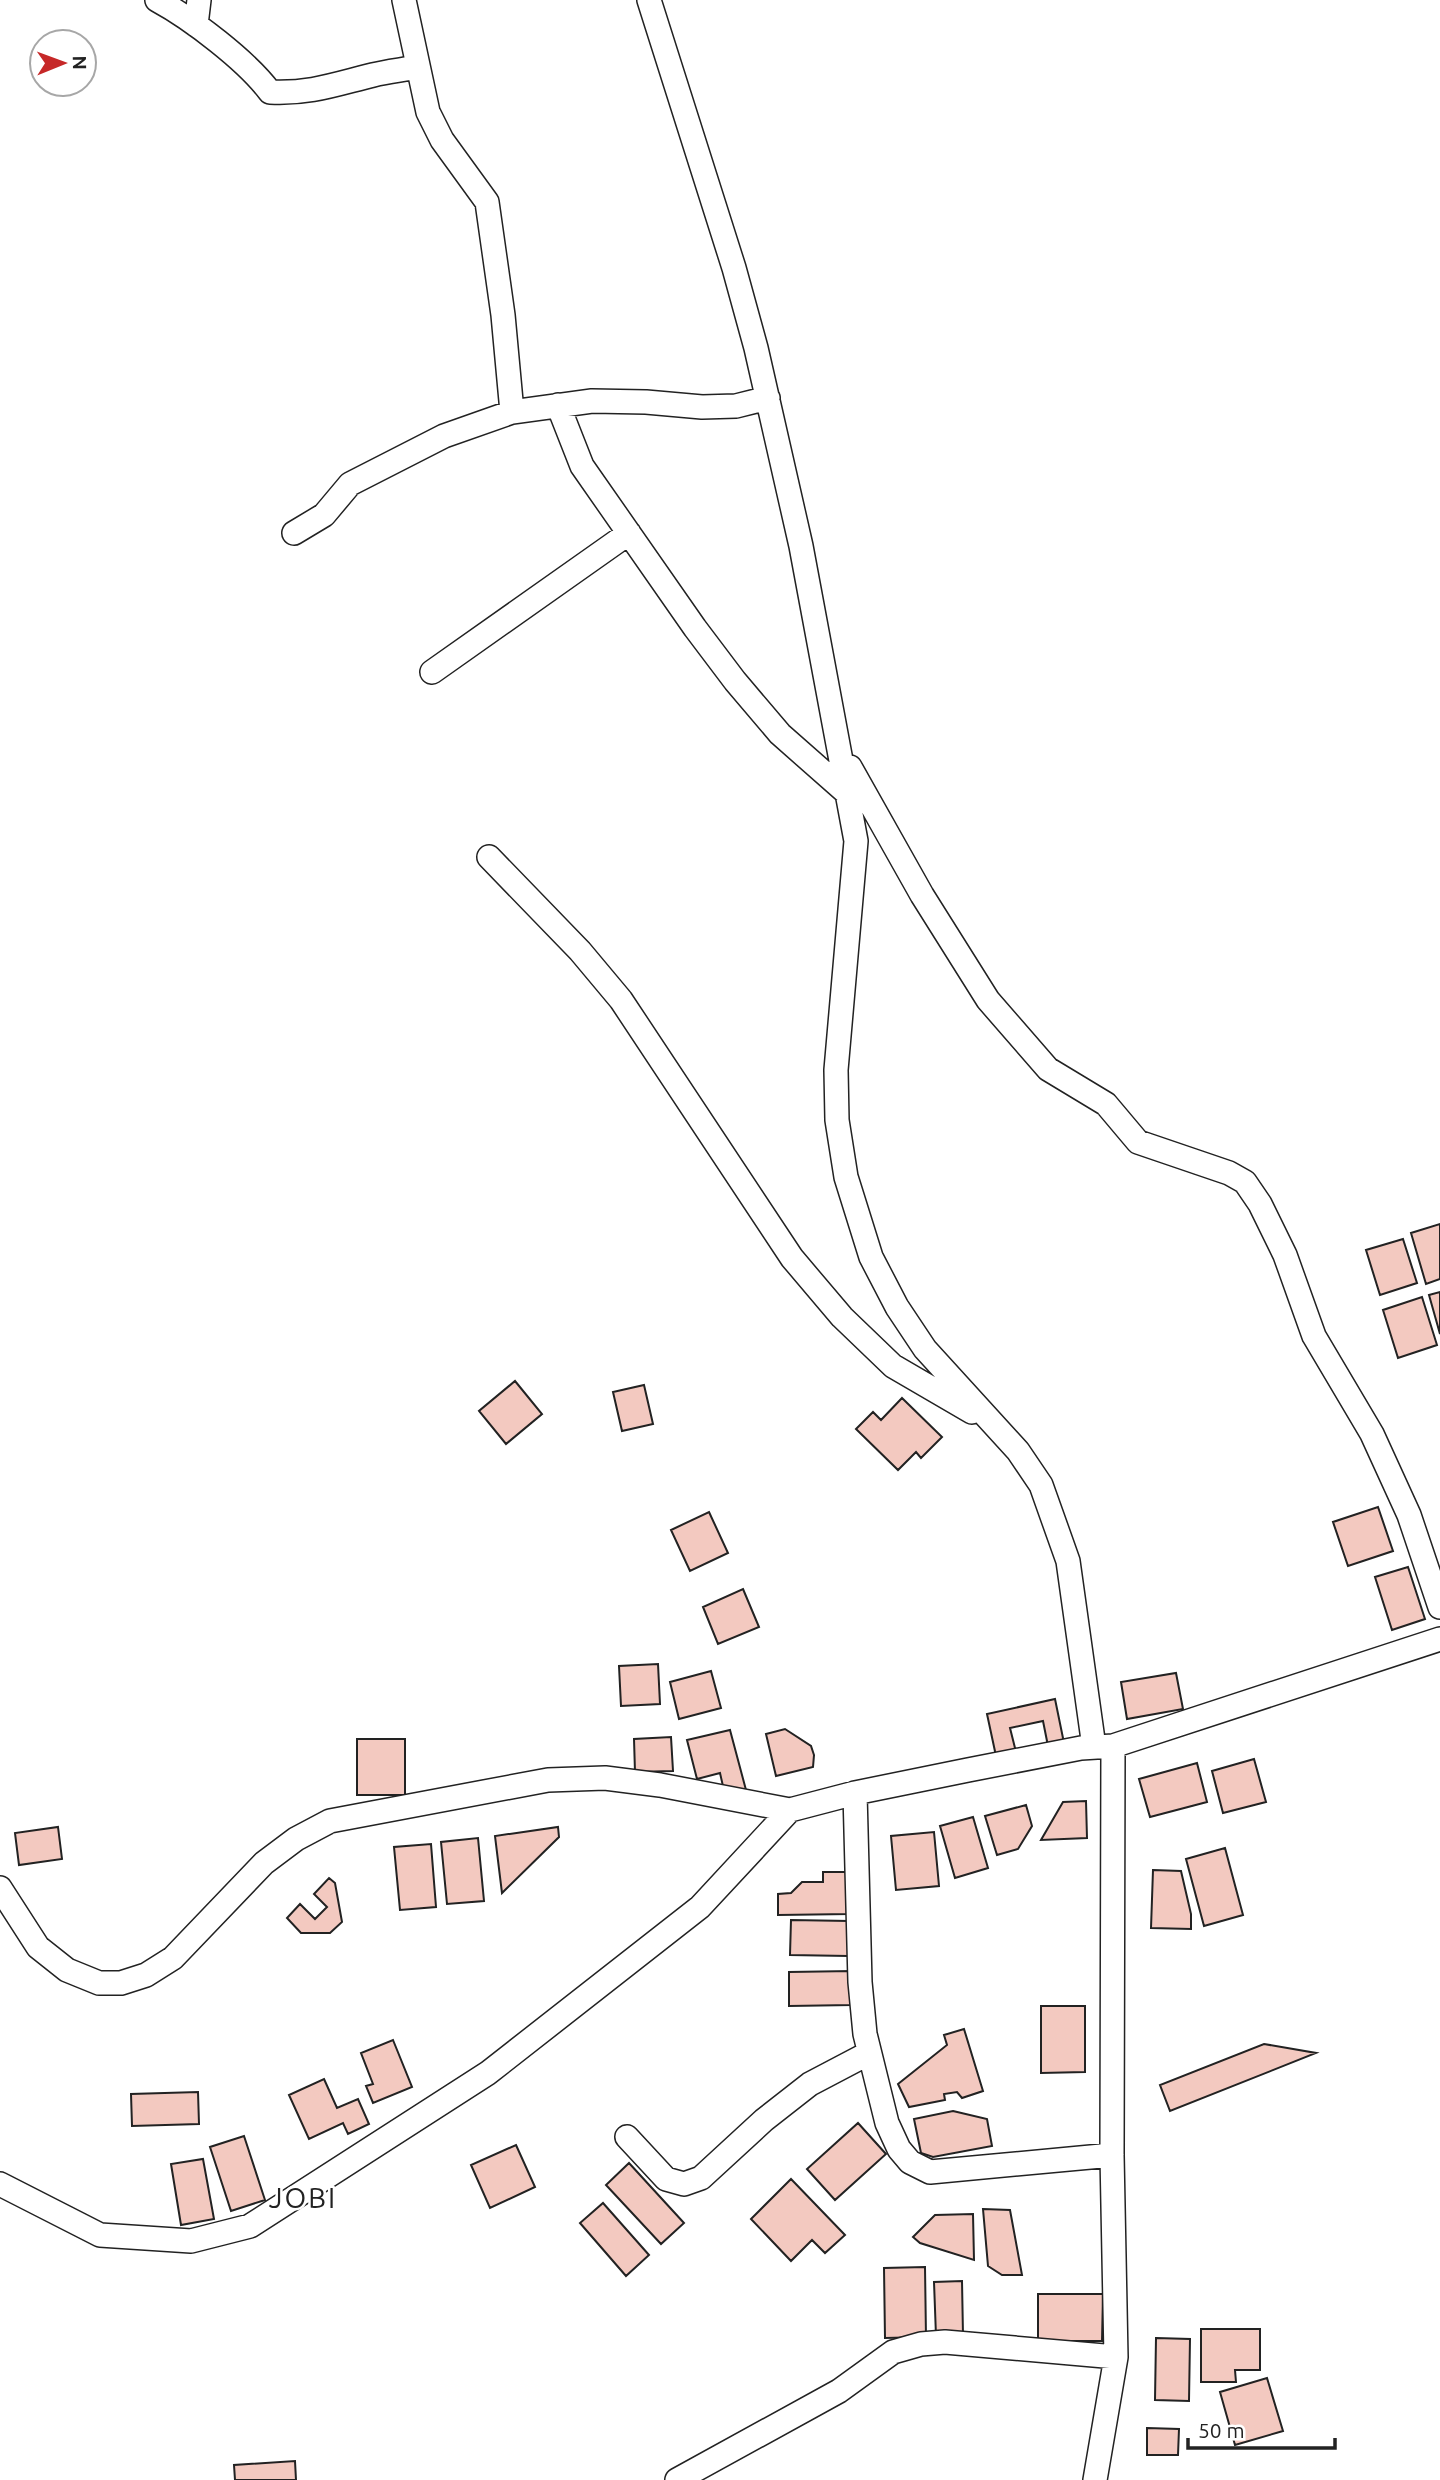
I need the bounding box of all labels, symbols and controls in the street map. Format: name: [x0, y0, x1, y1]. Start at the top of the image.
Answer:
north arrow: [28, 28, 98, 98]
text: N: [69, 55, 91, 70]
district label: JOBI: [269, 2182, 337, 2213]
scale bar: [1188, 2406, 1335, 2450]
text: 50 m: [1198, 2418, 1245, 2442]

